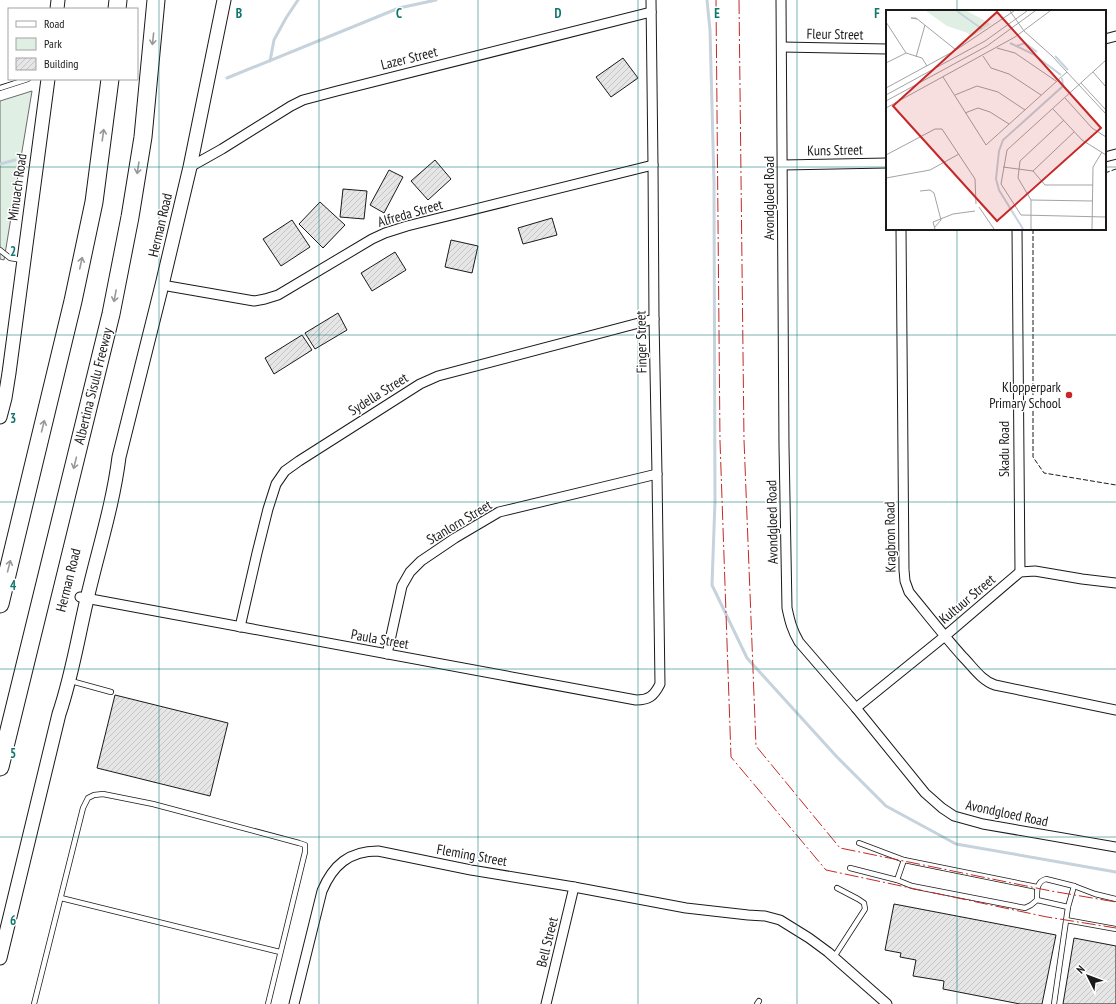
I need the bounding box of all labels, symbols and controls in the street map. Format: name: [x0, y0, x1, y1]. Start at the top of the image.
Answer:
text: B: [236, 5, 242, 22]
text: C: [396, 5, 402, 22]
text: D: [555, 5, 562, 22]
text: E: [714, 5, 720, 22]
text: F: [874, 5, 880, 22]
legend: [8, 8, 138, 80]
inset map: [886, 10, 1106, 230]
text: Road: [44, 16, 64, 31]
street label: Fleur Street: [807, 25, 864, 43]
one-way arrow: [149, 32, 157, 45]
text: Park: [44, 36, 62, 51]
street label: Lazer Street: [379, 42, 439, 74]
text: Building: [44, 56, 79, 71]
one-way arrow: [99, 129, 107, 142]
street label: Kuns Street: [807, 141, 863, 159]
street label: Minuach Road: [3, 152, 31, 222]
street label: Avondgloed Road: [760, 156, 778, 240]
one-way arrow: [134, 161, 142, 174]
street label: Herman Road: [144, 191, 176, 259]
street label: Alfreda Street: [375, 195, 445, 231]
text: 2: [10, 243, 16, 260]
one-way arrow: [77, 257, 85, 270]
one-way arrow: [110, 289, 118, 302]
street label: Finger Street: [631, 310, 651, 373]
street label: Albertina Sisulu Freeway: [70, 325, 116, 446]
street label: Sydella Street: [345, 368, 411, 419]
place label: Klopperpark Primary School: [989, 378, 1062, 412]
marker: Klopperpark Primary School: [1064, 390, 1074, 400]
text: 3: [10, 410, 16, 427]
one-way arrow: [39, 420, 47, 433]
street label: Skadu Road: [995, 421, 1013, 477]
one-way arrow: [70, 456, 78, 469]
street label: Avondgloed Road: [762, 480, 782, 564]
street label: Stanlorn Street: [423, 495, 495, 548]
street label: Kragbron Road: [880, 501, 900, 573]
street label: Herman Road: [51, 546, 85, 614]
one-way arrow: [6, 560, 13, 573]
street label: Kultuur Street: [935, 570, 999, 628]
text: 4: [10, 577, 17, 594]
street label: Paula Street: [350, 625, 410, 653]
text: 5: [10, 745, 16, 762]
street label: Avondgloed Road: [964, 795, 1050, 831]
street label: Fleming Street: [435, 840, 509, 870]
text: 6: [10, 912, 16, 929]
street label: Bell Street: [532, 915, 562, 969]
north arrow: [1068, 956, 1108, 996]
text: N: [1073, 962, 1088, 976]

